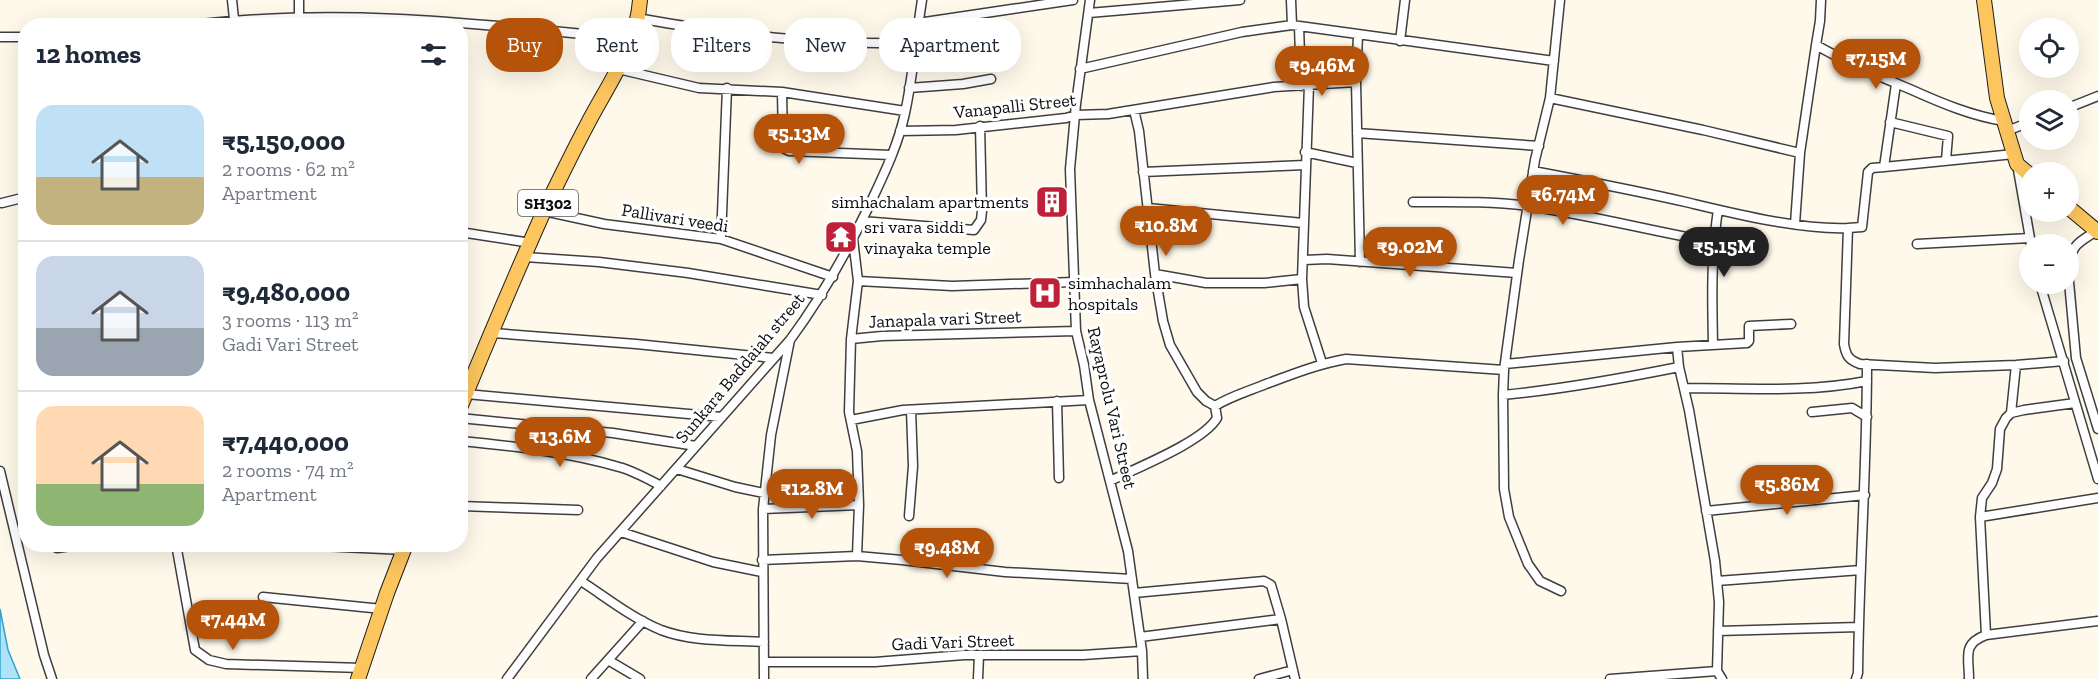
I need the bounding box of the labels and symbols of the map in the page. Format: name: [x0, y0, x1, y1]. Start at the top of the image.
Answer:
pin: ₹7.15M: [1827, 39, 1925, 90]
pin: ₹9.46M: [1273, 46, 1371, 97]
street label: Vanapalli Street: [952, 89, 1078, 123]
pin: ₹5.13M: [750, 114, 848, 165]
pin: ₹6.74M: [1514, 175, 1612, 226]
building icon: simhachalam apartments: [1034, 184, 1070, 220]
road number: SH302: [518, 190, 578, 216]
place label: simhachalam apartments: [831, 191, 1029, 213]
street label: Pallivari veedi: [620, 199, 730, 237]
pin: ₹10.8M: [1117, 206, 1215, 257]
place label: sri vara siddi vinayaka temple: [864, 216, 991, 259]
temple icon: sri vara siddi vinayaka temple: [823, 219, 859, 255]
pin: ₹9.02M: [1361, 227, 1459, 278]
pin: ₹5.15M: [1675, 227, 1773, 278]
place label: simhachalam hospitals: [1068, 272, 1172, 315]
hospital icon: simhachalam hospitals: [1027, 275, 1063, 311]
street label: Sunkara Baddaiah street: [671, 288, 810, 448]
street label: Janapala vari Street: [868, 305, 1022, 333]
street label: Rayaprolu Vari Street: [1083, 325, 1141, 492]
pin: ₹13.6M: [511, 417, 609, 468]
pin: ₹5.86M: [1738, 465, 1836, 516]
pin: ₹12.8M: [763, 469, 861, 520]
pin: ₹9.48M: [898, 528, 996, 579]
pin: ₹7.44M: [184, 600, 282, 651]
street label: Gadi Vari Street: [891, 629, 1015, 655]

